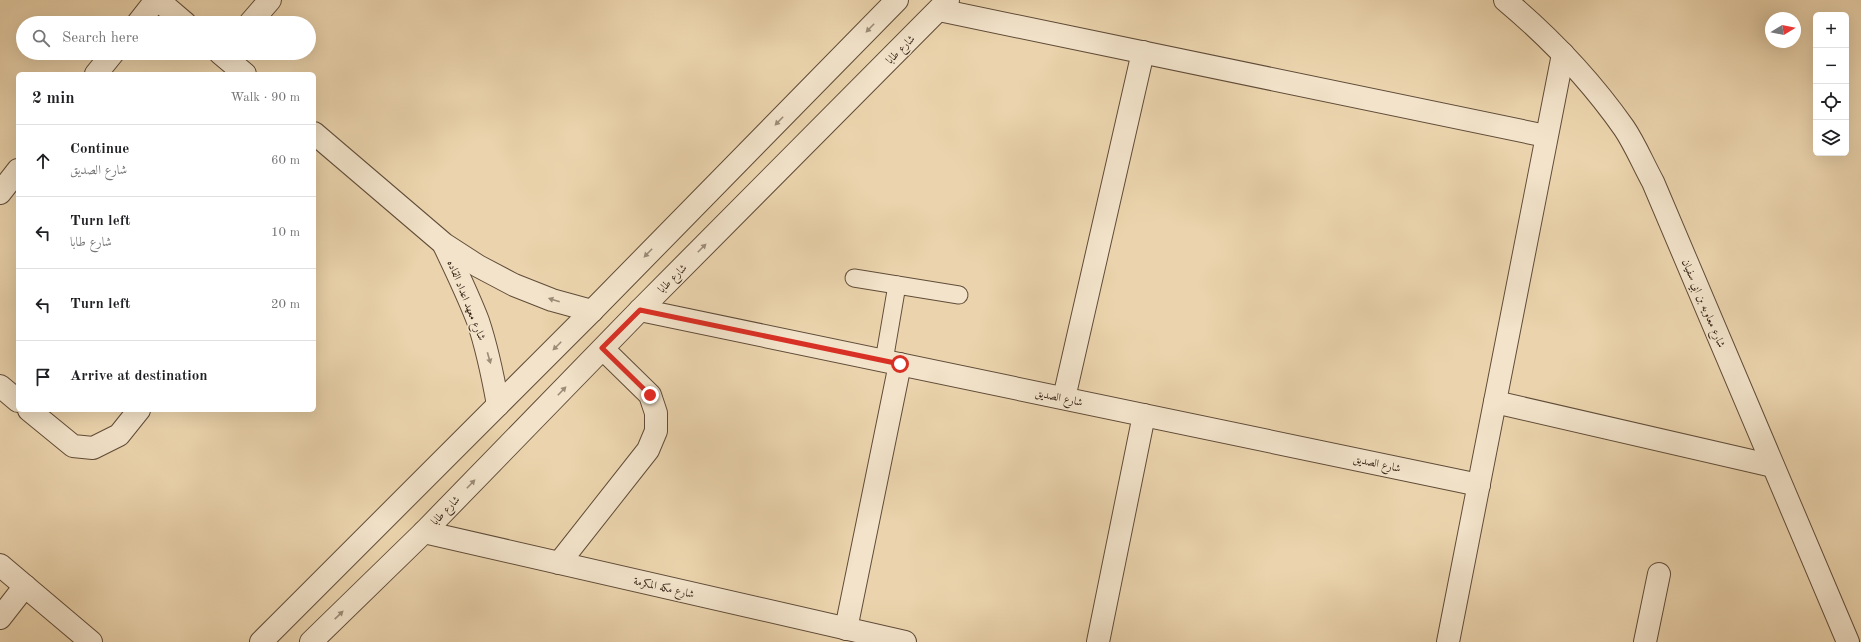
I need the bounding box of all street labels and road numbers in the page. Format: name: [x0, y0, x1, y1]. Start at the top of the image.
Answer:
street label: شارع طابا: [885, 34, 920, 69]
street label: شارع معاويه بن ابي سفيان: [1676, 258, 1726, 351]
street label: شارع معهد اعداد القاده: [442, 259, 487, 343]
street label: شارع طابا: [657, 263, 692, 298]
street label: شارع الصديق: [1033, 388, 1083, 412]
street label: شارع الصديق: [1351, 454, 1401, 478]
street label: شارع طابا: [430, 494, 465, 530]
street label: شارع مكه المكرمة: [632, 575, 695, 604]

